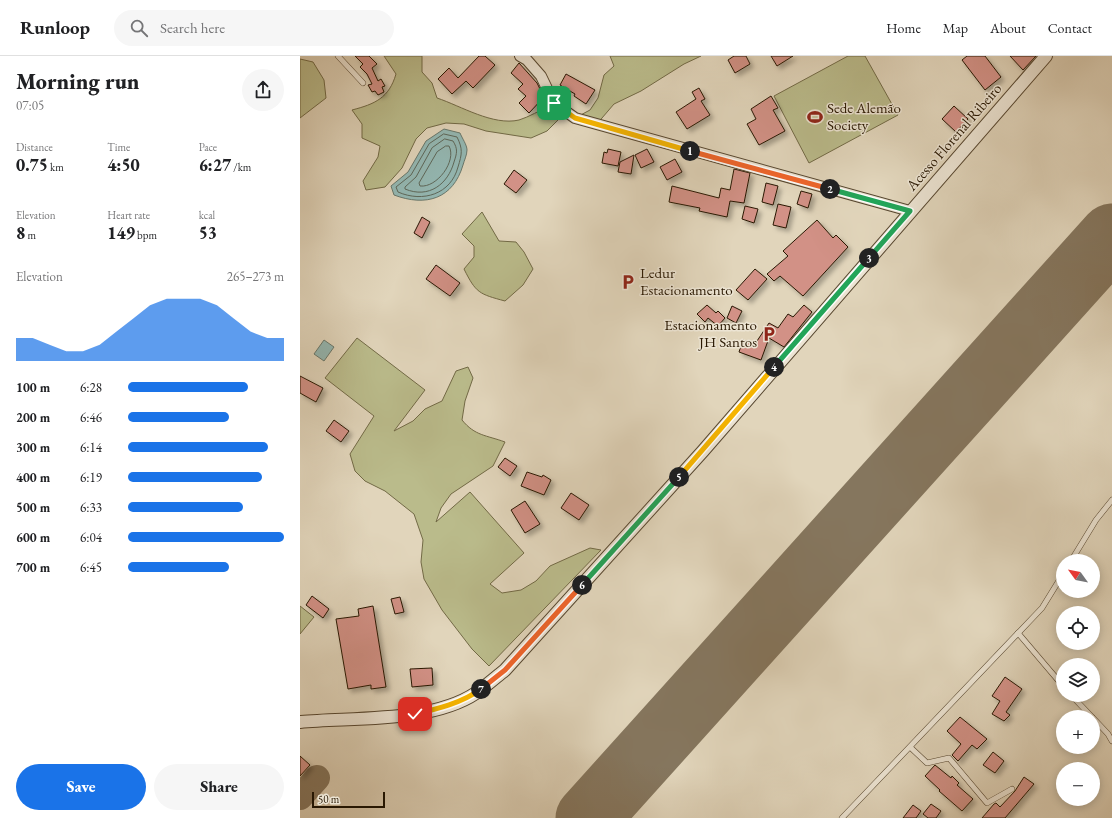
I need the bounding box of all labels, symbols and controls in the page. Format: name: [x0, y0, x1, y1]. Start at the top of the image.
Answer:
search box: [114, 10, 394, 46]
text: Runloop: [20, 15, 90, 40]
icon: search: [128, 17, 150, 39]
text: Search here: [160, 18, 225, 37]
text: Home: [886, 19, 921, 37]
text: Map: [943, 19, 968, 37]
text: About: [990, 19, 1026, 37]
text: Contact: [1048, 19, 1092, 37]
text: Morning run: [16, 67, 140, 96]
button: share: [242, 69, 284, 111]
street label: Acesso Florenal Ribeiro: [901, 79, 1005, 195]
pin: [537, 86, 571, 120]
icon: arrive: [543, 92, 565, 114]
text: 07:05: [16, 97, 44, 114]
place label: Sede Alemão Society: [827, 98, 901, 134]
sports icon: Sede Alemão Society: [806, 108, 824, 126]
text: Distance: [16, 140, 53, 154]
text: Time: [107, 140, 130, 154]
text: Pace: [199, 140, 217, 154]
pin: 1: [680, 141, 700, 161]
text: 1: [687, 144, 693, 158]
text: 0.75: [16, 154, 48, 176]
text: 4:50: [107, 154, 140, 176]
text: 6:27: [199, 154, 231, 176]
text: km: [48, 160, 64, 174]
text: /km: [231, 160, 251, 174]
pin: 2: [820, 179, 840, 199]
text: 2: [827, 182, 833, 196]
text: Elevation: [16, 208, 56, 222]
text: Heart rate: [107, 208, 150, 222]
text: kcal: [199, 208, 215, 222]
text: 8: [16, 222, 25, 244]
text: 149: [107, 222, 135, 244]
text: 53: [199, 222, 217, 244]
text: m: [25, 228, 36, 242]
text: bpm: [135, 228, 157, 242]
pin: 3: [859, 248, 879, 268]
text: 3: [866, 251, 872, 265]
place label: Ledur Estacionamento: [640, 263, 733, 299]
text: Elevation: [16, 268, 63, 285]
text: 265–273 m: [227, 268, 284, 285]
parking icon: Ledur Estacionamento: [619, 273, 637, 291]
place label: Estacionamento JH Santos: [664, 315, 757, 351]
parking icon: Estacionamento JH Santos: [760, 325, 778, 343]
pin: 4: [764, 357, 784, 377]
text: 4: [771, 360, 777, 374]
text: 100 m: [16, 379, 50, 396]
text: 6:28: [80, 379, 102, 396]
text: 200 m: [16, 409, 50, 426]
text: 6:46: [80, 409, 102, 426]
text: 300 m: [16, 439, 50, 456]
text: 6:14: [80, 439, 102, 456]
pin: 5: [669, 467, 689, 487]
text: 400 m: [16, 469, 50, 486]
text: 6:19: [80, 469, 102, 486]
text: 5: [676, 470, 682, 484]
text: 500 m: [16, 499, 50, 516]
text: 6:33: [80, 499, 102, 516]
text: 600 m: [16, 529, 50, 546]
text: 6:04: [80, 529, 102, 546]
north arrow: [1056, 554, 1100, 598]
map controls: [1056, 554, 1100, 806]
text: 700 m: [16, 559, 50, 576]
text: 6:45: [80, 559, 102, 576]
pin: 6: [572, 575, 592, 595]
text: 6: [579, 578, 585, 592]
button: locate: [1056, 606, 1100, 650]
button: layers: [1056, 658, 1100, 702]
pin: 7: [471, 679, 491, 699]
text: 7: [478, 682, 484, 696]
pin: [398, 697, 432, 731]
icon: check: [404, 703, 426, 725]
button: +: [1056, 710, 1100, 754]
button: −: [1056, 762, 1100, 806]
button: Save: [16, 764, 146, 810]
button: Share: [154, 764, 284, 810]
scale bar: [312, 790, 385, 809]
text: 50 m: [318, 792, 339, 806]

